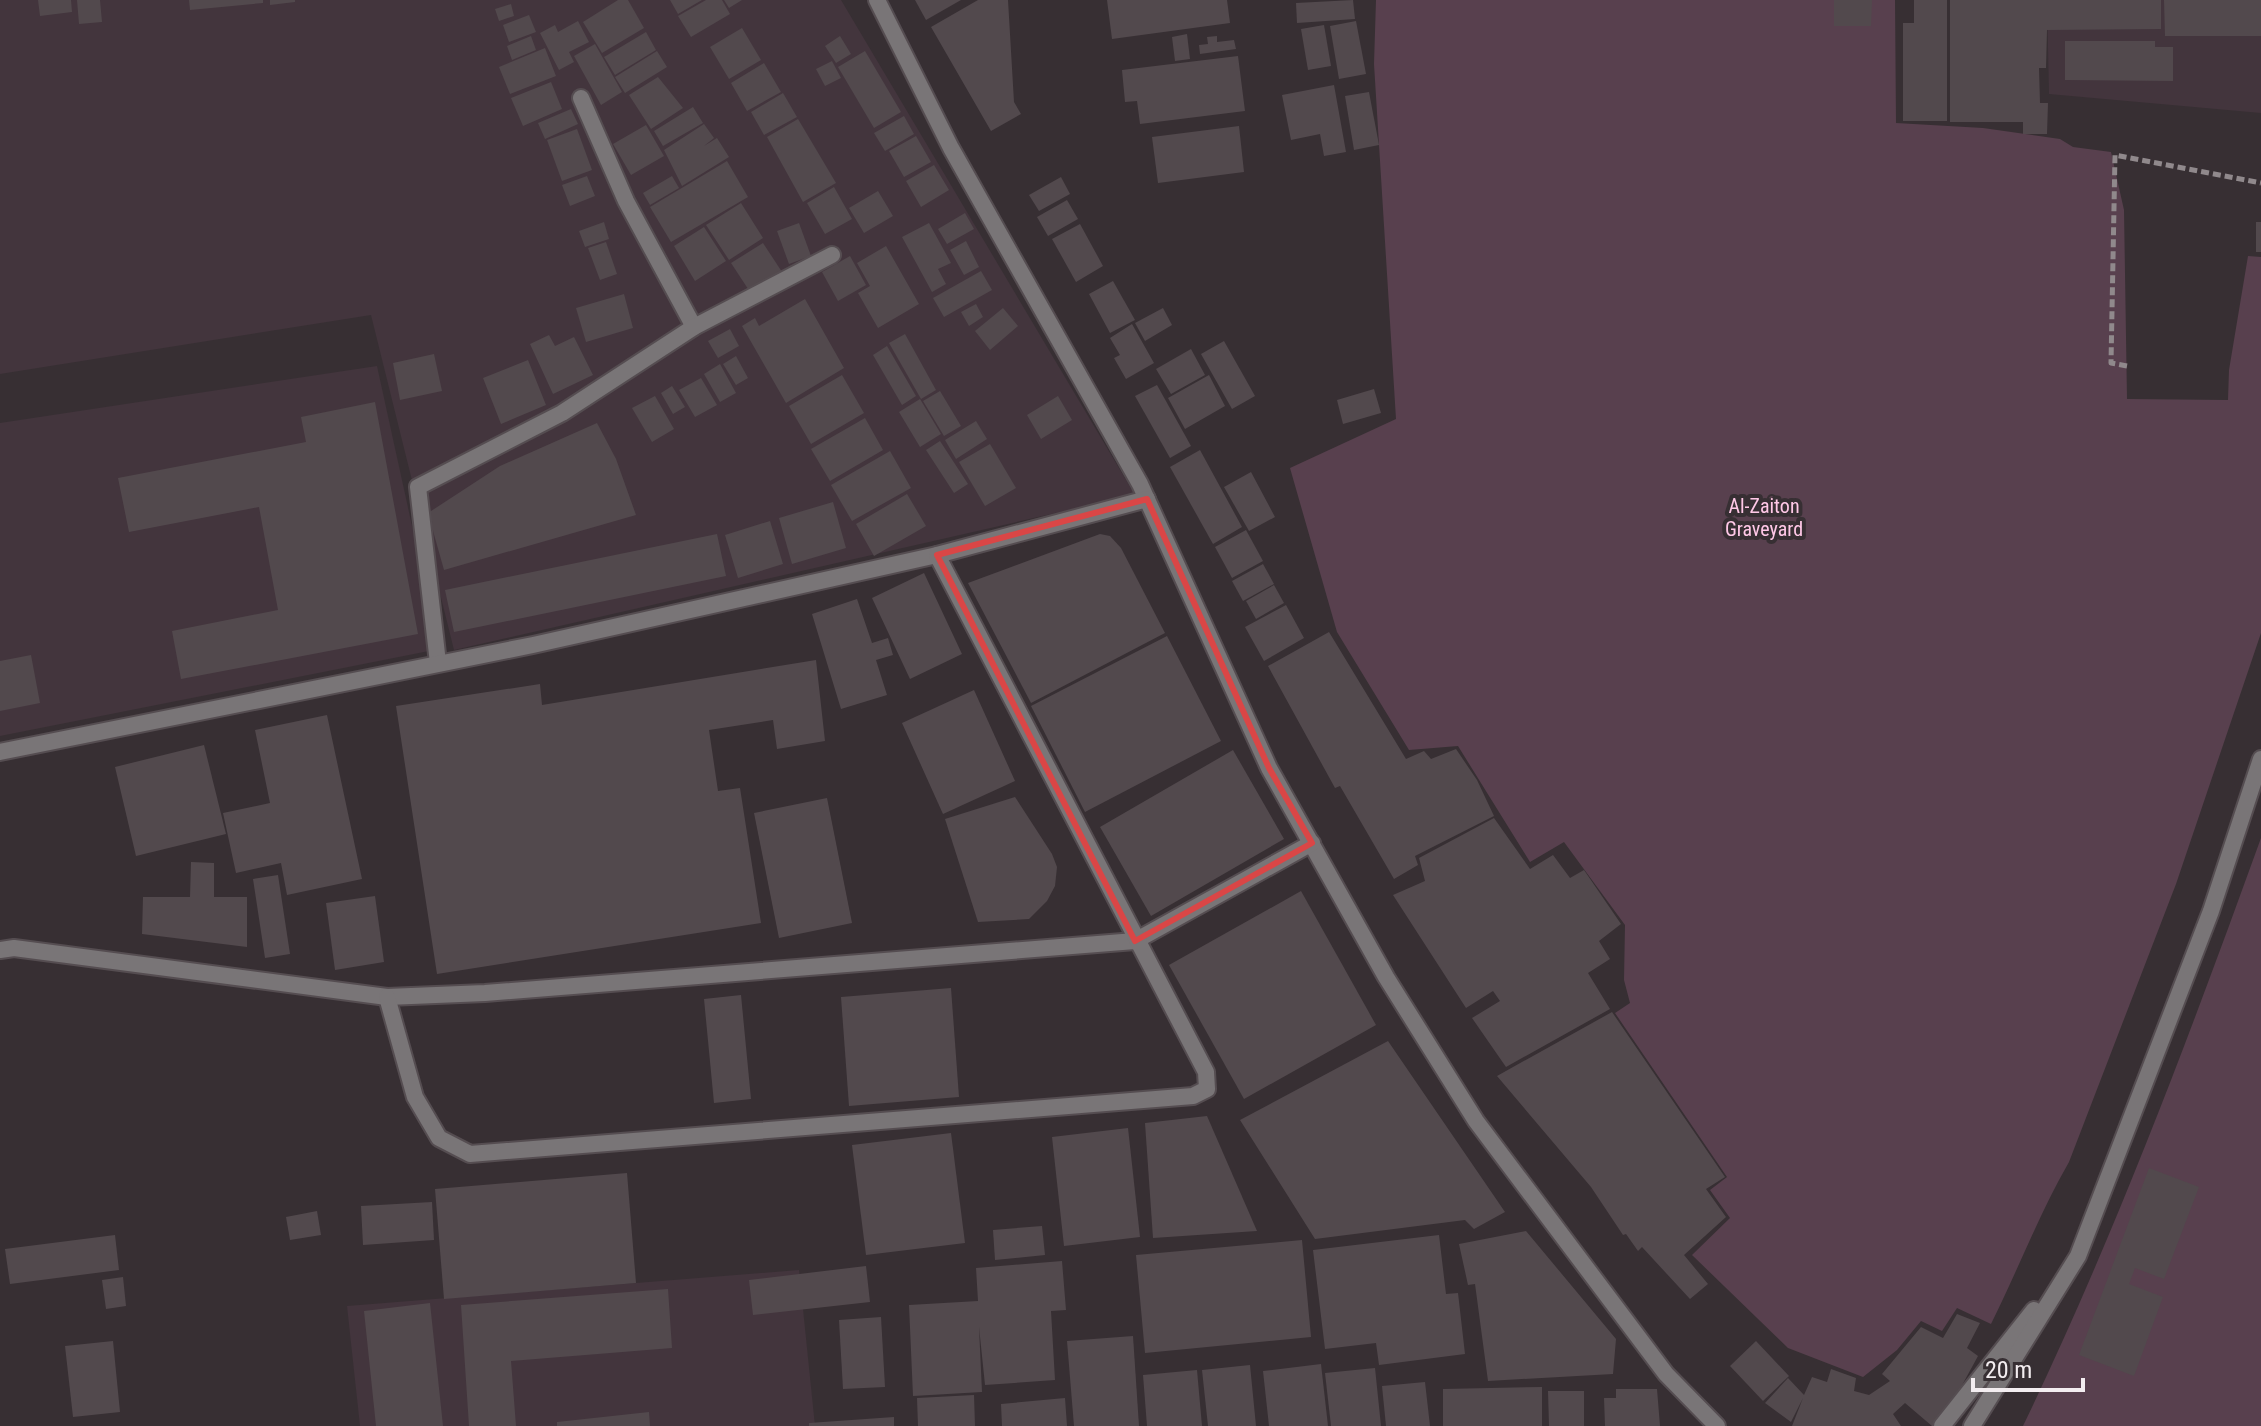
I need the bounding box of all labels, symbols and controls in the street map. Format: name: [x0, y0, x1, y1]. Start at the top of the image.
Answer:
park label: Al-Zaiton Graveyard: [1725, 494, 1803, 541]
scale bar: [1973, 1342, 2083, 1392]
text: 20 m: [1985, 1356, 2032, 1384]

